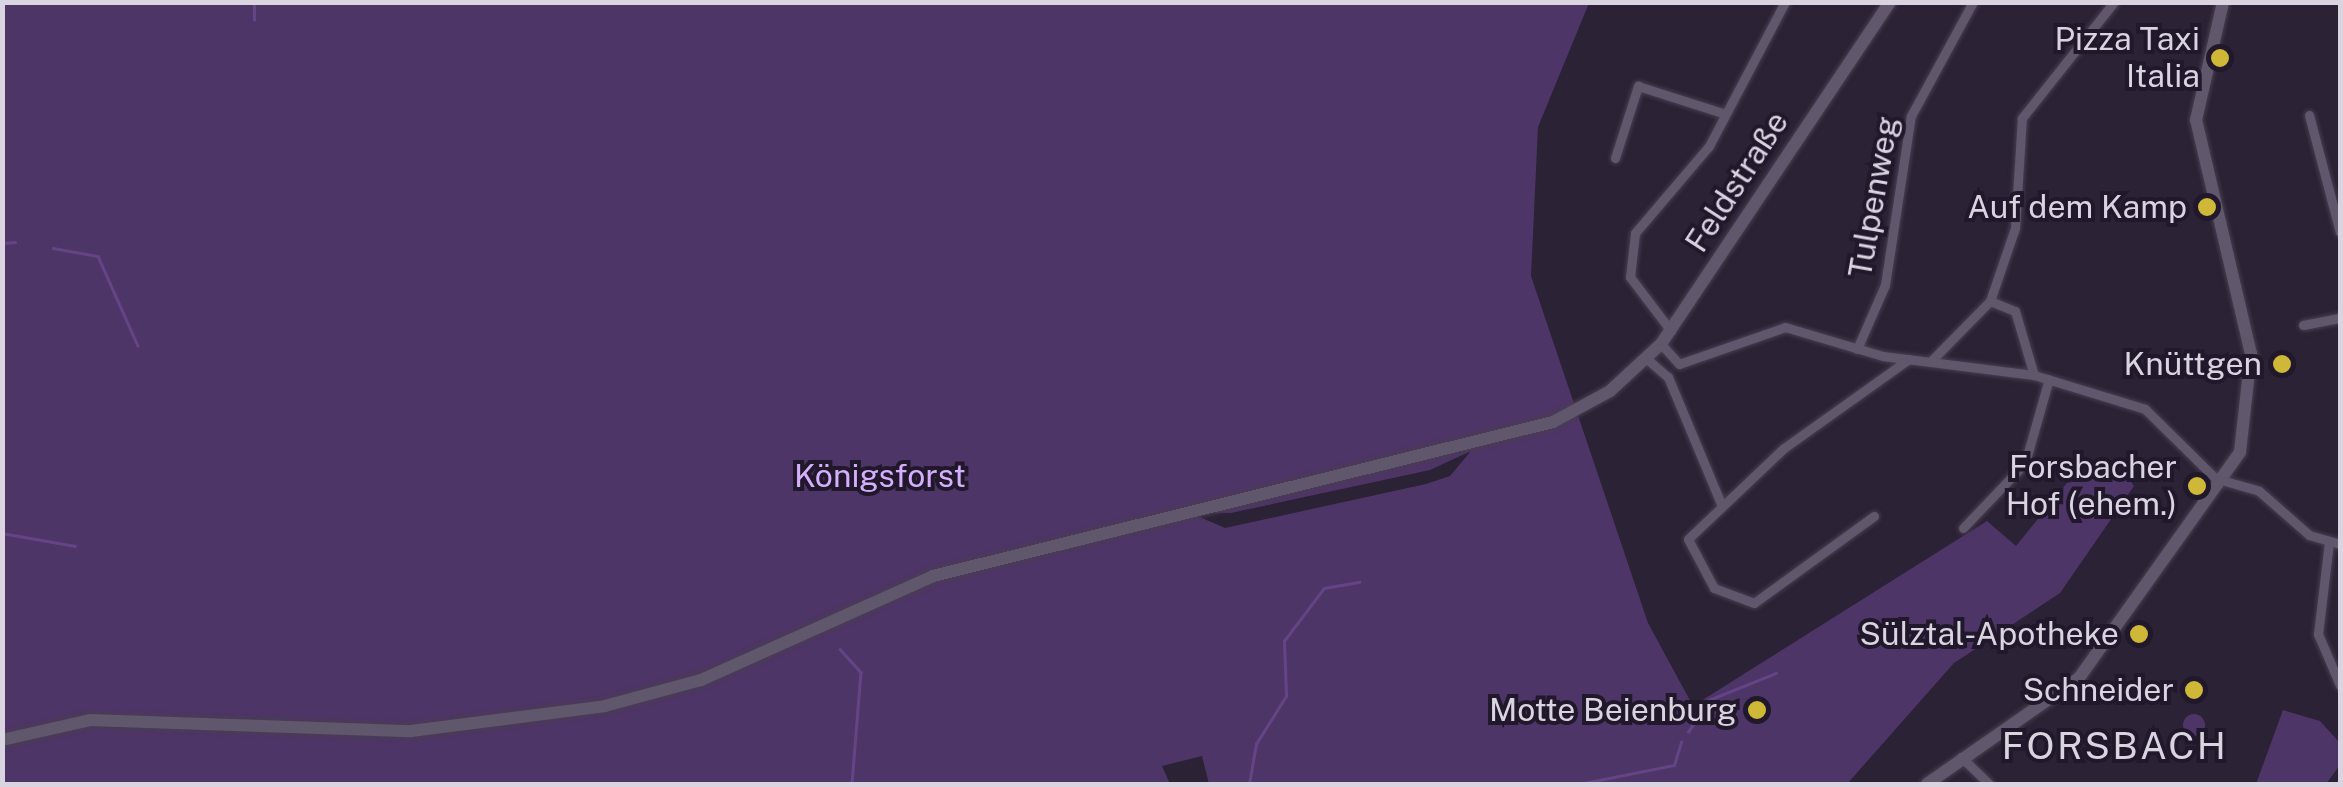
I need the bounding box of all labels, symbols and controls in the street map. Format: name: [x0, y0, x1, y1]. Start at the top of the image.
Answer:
place label: Pizza Taxi Italia: [2055, 21, 2200, 96]
marker: Pizza Taxi Italia: [2209, 47, 2231, 69]
street label: Feldstraße: [1677, 105, 1797, 259]
street label: Tulpenweg: [1841, 113, 1907, 281]
place label: Auf dem Kamp: [1967, 188, 2187, 226]
marker: Auf dem Kamp: [2196, 196, 2218, 218]
place label: Knüttgen: [2123, 345, 2262, 383]
marker: Knüttgen: [2271, 353, 2293, 375]
place label: Forsbacher Hof (ehem.): [2006, 449, 2177, 524]
park label: Königsforst: [794, 457, 966, 495]
marker: Forsbacher Hof (ehem.): [2186, 475, 2208, 497]
place label: Sülztal-Apotheke: [1859, 615, 2119, 653]
marker: Sülztal-Apotheke: [2128, 623, 2150, 645]
place label: Schneider: [2023, 671, 2174, 709]
marker: Schneider: [2183, 679, 2205, 701]
place label: Motte Beienburg: [1489, 691, 1737, 729]
marker: Motte Beienburg: [1746, 699, 1768, 721]
district label: FORSBACH: [2002, 723, 2228, 769]

